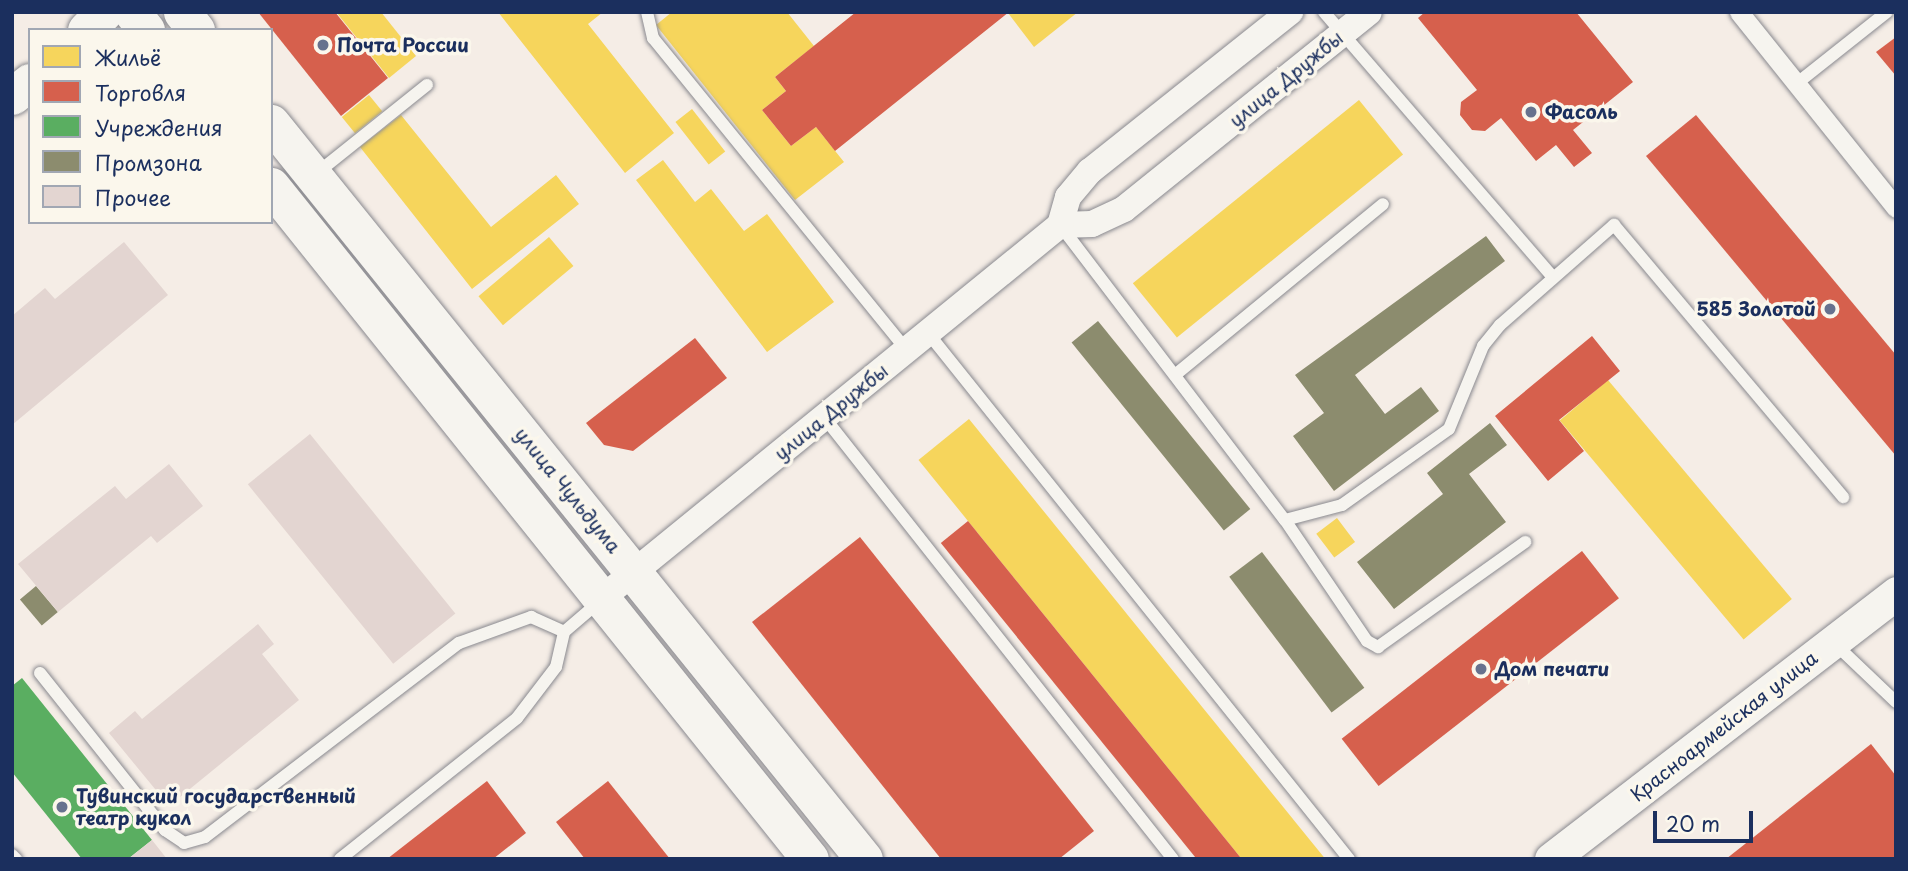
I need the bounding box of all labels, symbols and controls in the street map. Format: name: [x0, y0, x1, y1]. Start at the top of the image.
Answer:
street label: улица Дружбы: [1224, 26, 1348, 132]
legend: [28, 28, 273, 224]
place label: Почта России: [337, 34, 469, 56]
marker: Почта России: [315, 37, 331, 53]
text: Жильё: [95, 41, 161, 73]
text: Торговля: [95, 76, 186, 108]
place label: Фасоль: [1545, 101, 1618, 123]
marker: Фасоль: [1523, 104, 1539, 120]
text: Учреждения: [95, 111, 223, 143]
text: Промзона: [95, 146, 202, 178]
text: Прочее: [95, 181, 171, 213]
place label: 585 Золотой: [1696, 298, 1816, 320]
marker: 585 Золотой: [1822, 301, 1838, 317]
street label: улица Дружбы: [769, 359, 893, 465]
street label: улица Чульдума: [510, 422, 626, 558]
street label: Красноармейская улица: [1626, 646, 1822, 806]
place label: Дом печати: [1495, 658, 1610, 680]
marker: Дом печати: [1473, 661, 1489, 677]
place label: Тувинский государственный театр кукол: [76, 785, 357, 829]
scale bar: [1656, 798, 1756, 842]
marker: Тувинский государственный театр кукол: [54, 799, 70, 815]
text: 20 m: [1666, 807, 1720, 839]

